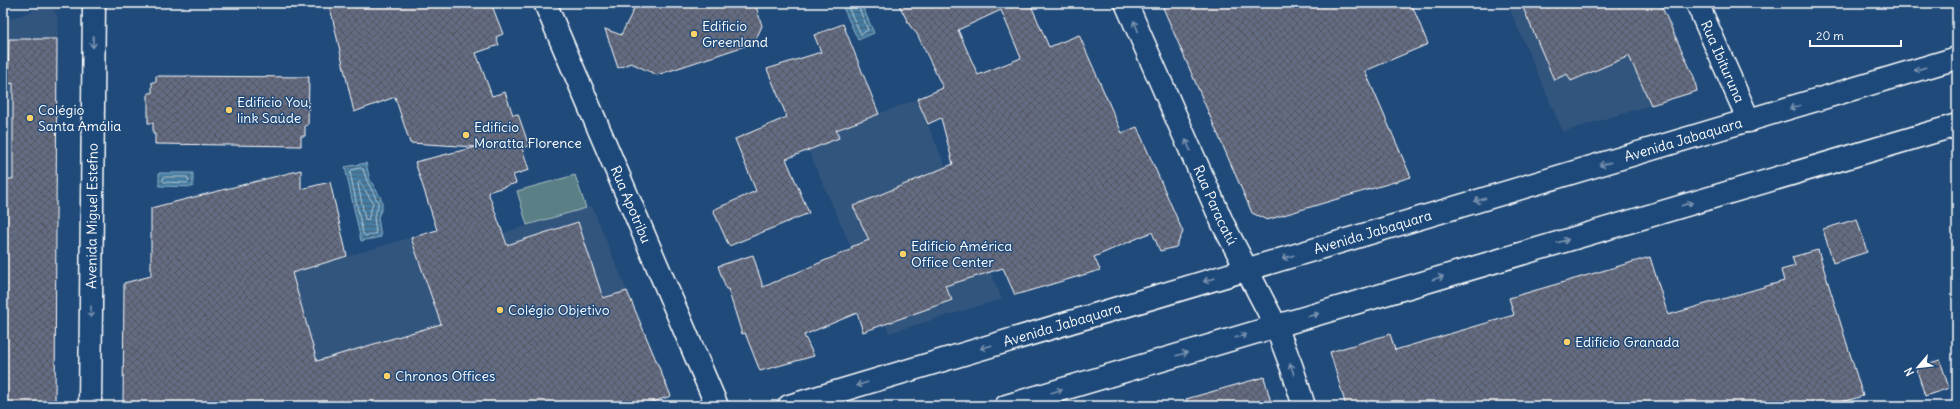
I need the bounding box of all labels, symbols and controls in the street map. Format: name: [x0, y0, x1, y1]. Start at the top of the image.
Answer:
place label: Edificio Greenland: [702, 17, 768, 51]
street label: Rua Ibituruna: [1697, 18, 1749, 106]
one-way arrow: [1132, 20, 1140, 32]
scale bar: [1810, 22, 1901, 48]
text: 20 m: [1816, 28, 1844, 43]
marker: Edificio Greenland: [689, 29, 699, 39]
one-way arrow: [89, 35, 97, 48]
one-way arrow: [1913, 66, 1926, 73]
place label: Edifício You, link Saúde: [237, 93, 311, 127]
place label: Colégio Santa Amália: [38, 101, 121, 135]
one-way arrow: [1789, 104, 1802, 111]
marker: Edifício You, link Saúde: [224, 105, 234, 115]
marker: Colégio Santa Amália: [25, 113, 35, 123]
street label: Avenida Jabaquara: [1622, 114, 1744, 166]
place label: Edifício Moratta Florence: [474, 118, 582, 152]
marker: Edifício Moratta Florence: [461, 130, 471, 140]
one-way arrow: [1184, 139, 1191, 151]
street label: Avenida Miguel Estefno: [82, 143, 102, 289]
one-way arrow: [1598, 161, 1611, 168]
street label: Rua Paracatú: [1189, 162, 1241, 248]
street label: Rua Apotribu: [606, 163, 655, 246]
one-way arrow: [1474, 197, 1487, 204]
one-way arrow: [1681, 200, 1694, 207]
street label: Avenida Jabaquara: [1311, 206, 1434, 258]
place label: Edifício América Office Center: [911, 237, 1012, 271]
one-way arrow: [1556, 237, 1569, 244]
marker: Edifício América Office Center: [898, 249, 908, 259]
one-way arrow: [1282, 254, 1295, 261]
one-way arrow: [1431, 274, 1444, 281]
one-way arrow: [1203, 277, 1216, 284]
street label: Avenida Jabaquara: [1001, 299, 1123, 351]
place label: Colégio Objetivo: [508, 301, 610, 319]
one-way arrow: [87, 305, 95, 318]
marker: Colégio Objetivo: [495, 305, 505, 315]
one-way arrow: [1307, 311, 1320, 318]
one-way arrow: [1234, 332, 1247, 339]
place label: Edifício Granada: [1575, 333, 1680, 351]
marker: Edifício Granada: [1562, 337, 1572, 347]
one-way arrow: [980, 344, 993, 351]
north arrow: [1898, 347, 1938, 387]
one-way arrow: [1175, 350, 1188, 357]
one-way arrow: [1288, 362, 1295, 375]
text: N: [1901, 365, 1917, 378]
place label: Chronos Offices: [395, 367, 495, 385]
marker: Chronos Offices: [382, 371, 392, 381]
one-way arrow: [855, 381, 868, 388]
one-way arrow: [1050, 387, 1063, 394]

